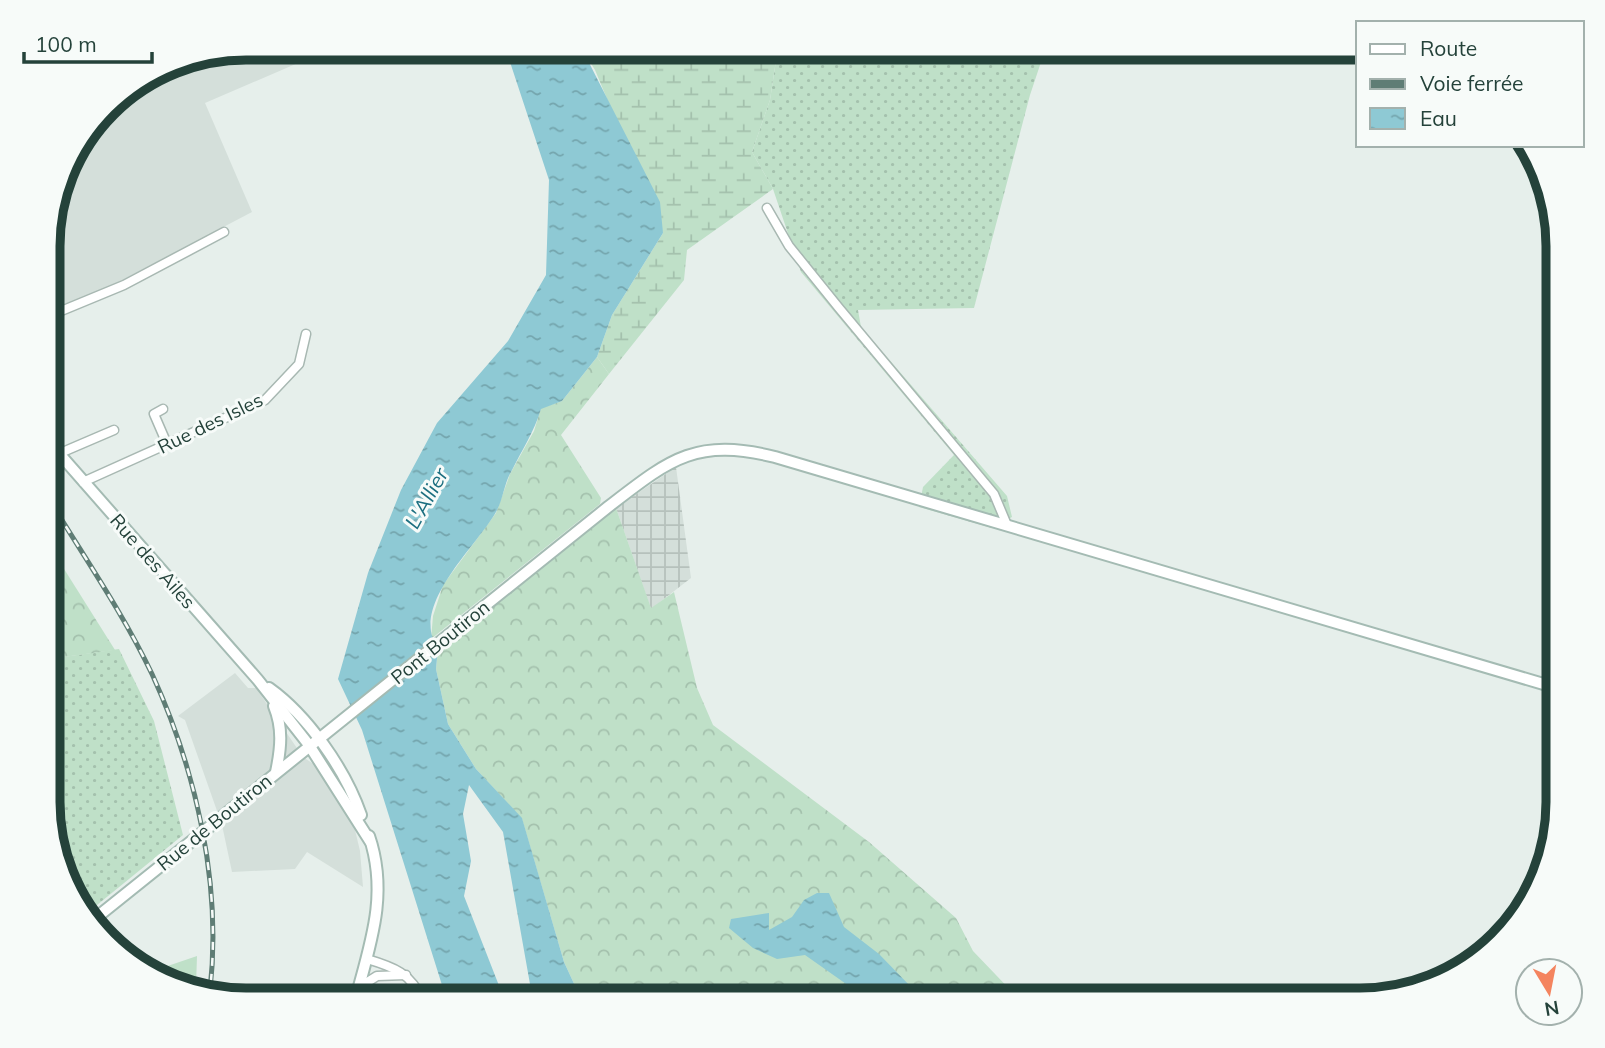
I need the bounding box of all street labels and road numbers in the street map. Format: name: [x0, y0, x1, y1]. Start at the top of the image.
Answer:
street label: Rue des Isles: [153, 387, 267, 459]
street label: Rue des Ailes: [105, 508, 201, 614]
street label: Pont Boutiron: [386, 595, 494, 689]
street label: Rue de Boutiron: [152, 768, 276, 876]

